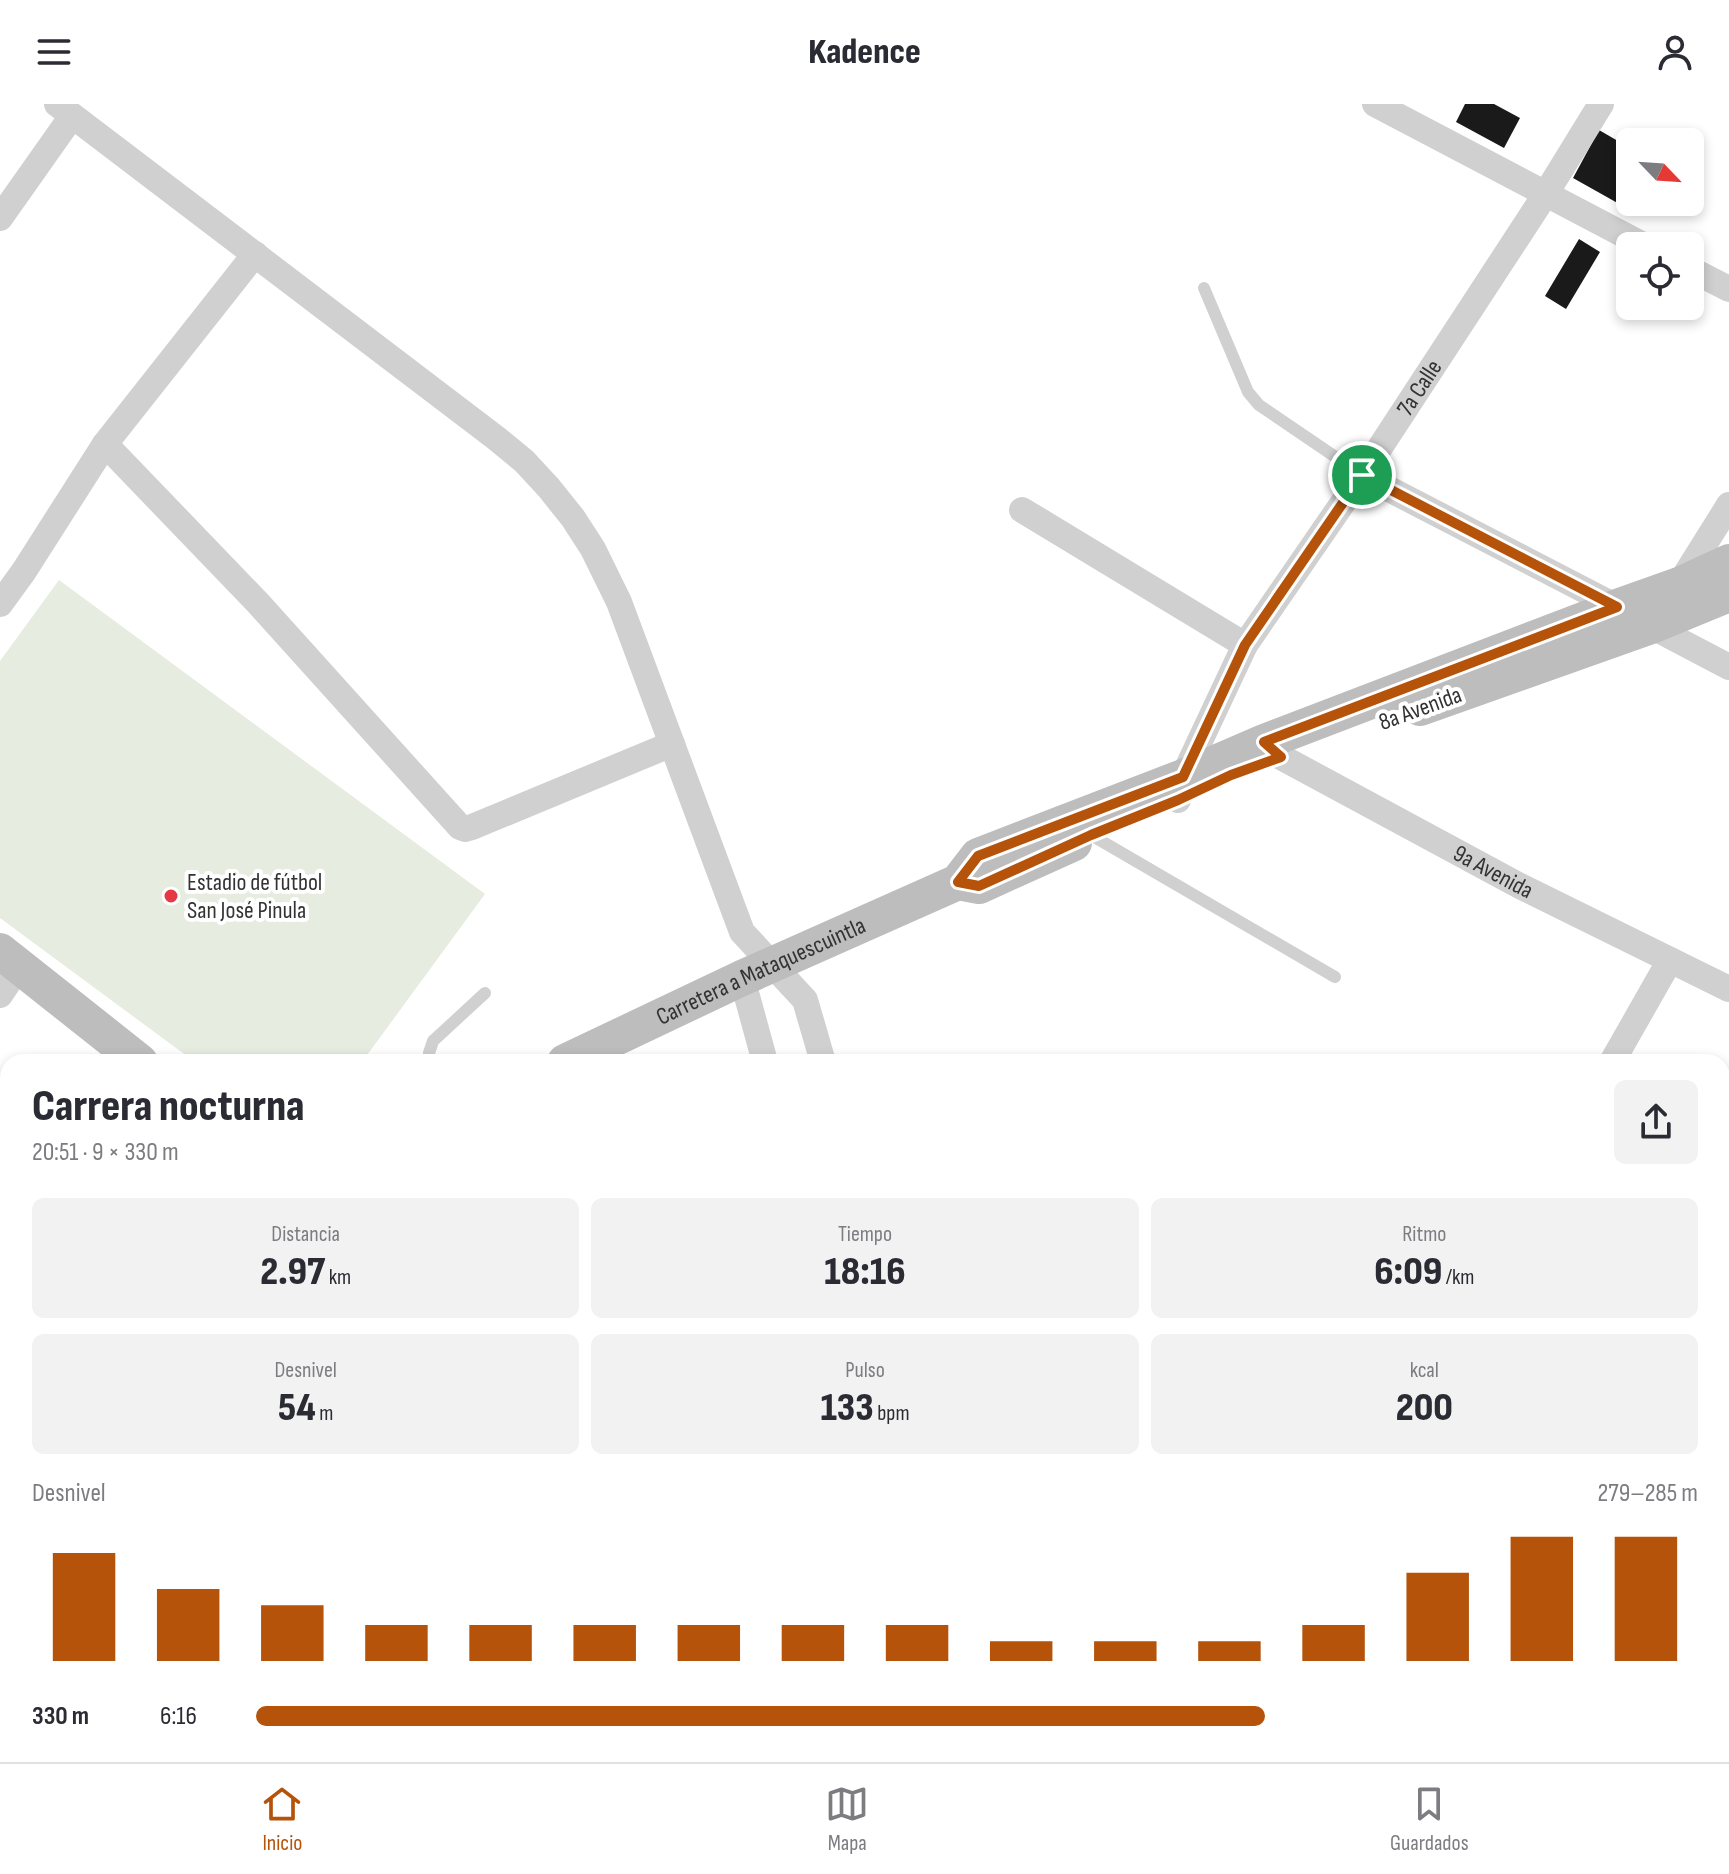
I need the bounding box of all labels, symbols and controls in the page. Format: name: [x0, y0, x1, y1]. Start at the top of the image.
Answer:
icon: menu: [32, 30, 76, 74]
icon: person: [1653, 30, 1697, 74]
text: Kadence: [808, 31, 921, 74]
north arrow: [1616, 128, 1704, 216]
map controls: [1616, 128, 1704, 320]
button: locate: [1616, 232, 1704, 320]
street label: 7a Calle: [1391, 354, 1448, 422]
pin: [1328, 441, 1396, 509]
icon: arrive: [1340, 453, 1384, 497]
street label: 8a Avenida: [1375, 680, 1466, 737]
street label: 9a Avenida: [1448, 839, 1538, 905]
place label: Estadio de fútbol San José Pinula: [187, 868, 322, 925]
marker: Estadio de fútbol San José Pinula: [162, 887, 180, 905]
street label: Carretera a Mataquescuintla: [652, 911, 870, 1032]
text: Carrera nocturna: [32, 1080, 305, 1133]
button: share: [1614, 1080, 1698, 1164]
text: 20:51 · 9 × 330 m: [32, 1137, 179, 1168]
text: Distancia: [271, 1221, 340, 1248]
text: Tiempo: [838, 1221, 892, 1248]
text: Ritmo: [1402, 1221, 1446, 1248]
text: 2.97: [260, 1248, 325, 1296]
text: 18:16: [824, 1248, 906, 1296]
text: 6:09: [1374, 1248, 1442, 1296]
text: km: [325, 1264, 351, 1291]
text: /km: [1442, 1264, 1474, 1291]
text: Desnivel: [274, 1357, 337, 1384]
text: Pulso: [845, 1357, 885, 1384]
text: kcal: [1410, 1357, 1439, 1384]
text: 54: [278, 1384, 316, 1432]
text: 133: [820, 1384, 874, 1432]
text: 200: [1396, 1384, 1453, 1432]
text: m: [316, 1400, 333, 1427]
text: bpm: [874, 1400, 910, 1427]
text: Desnivel: [32, 1478, 106, 1509]
text: 279–285 m: [1598, 1478, 1698, 1509]
text: 330 m: [32, 1701, 89, 1732]
text: 6:16: [160, 1701, 197, 1732]
tab: Inicio: [260, 1782, 304, 1857]
tab: Mapa: [825, 1782, 869, 1857]
tab: Guardados: [1390, 1782, 1469, 1857]

